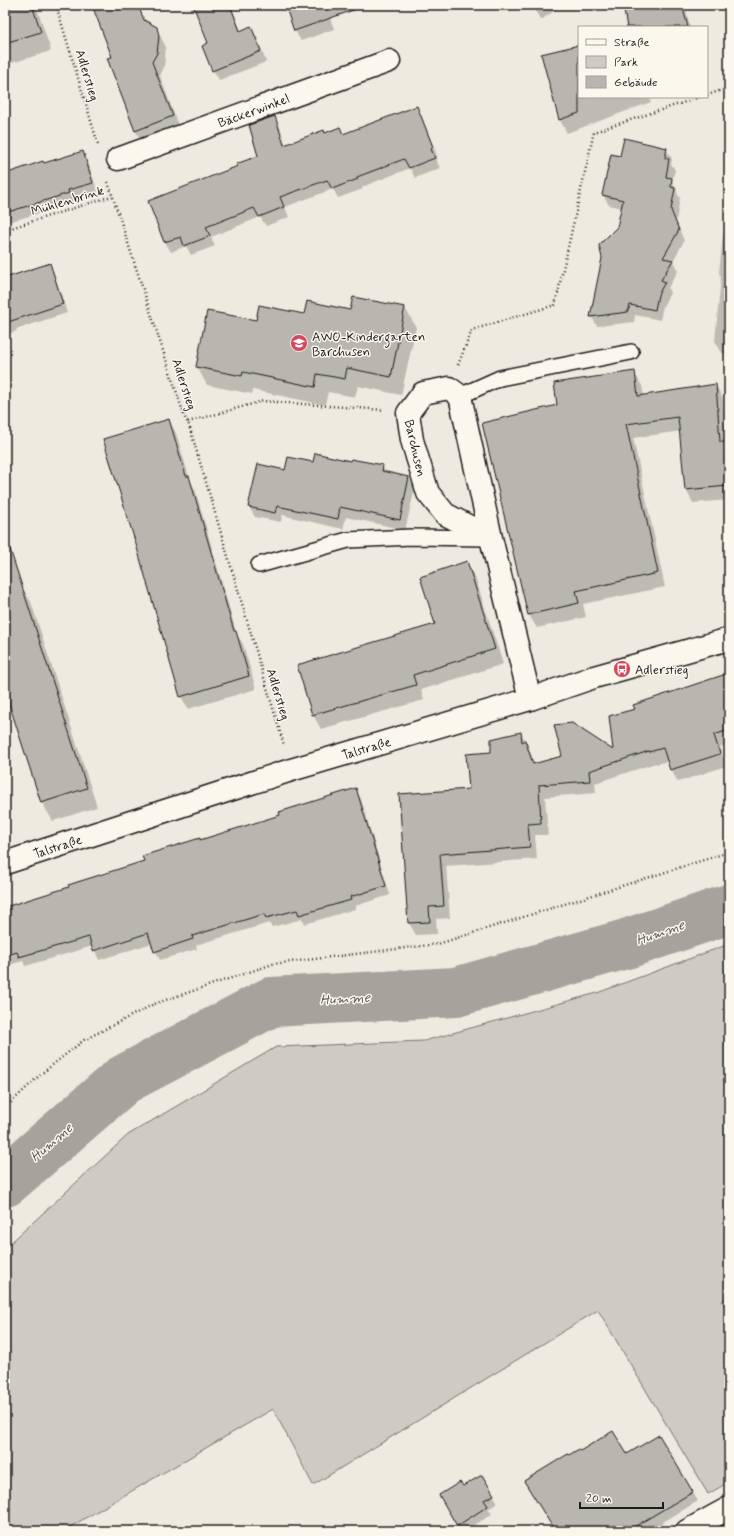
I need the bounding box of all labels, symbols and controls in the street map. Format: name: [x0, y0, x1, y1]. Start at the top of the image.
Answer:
legend: [578, 26, 708, 98]
text: Straße: [614, 35, 649, 51]
street label: Adlerstieg: [71, 47, 102, 103]
text: Park: [614, 55, 638, 71]
text: Gebäude: [614, 75, 657, 91]
street label: Bäckerwinkel: [216, 91, 292, 132]
street label: Mühlenbrink: [29, 182, 106, 221]
place label: AWO-Kindergarten Barchusen: [312, 329, 425, 361]
school or university icon: AWO-Kindergarten Barchusen: [289, 333, 309, 353]
street label: Adlerstieg: [167, 356, 200, 412]
street label: Barchusen: [400, 418, 429, 479]
bus stop icon: Adlerstieg: [612, 659, 632, 679]
place label: Adlerstieg: [635, 662, 688, 679]
street label: Adlerstieg: [262, 666, 293, 722]
street label: Talstraße: [340, 734, 393, 764]
street label: Talstraße: [31, 832, 84, 863]
water label: Humme: [634, 916, 688, 950]
water label: Humme: [320, 989, 371, 1009]
water label: Humme: [27, 1119, 77, 1166]
scale bar: [580, 1484, 663, 1510]
text: 20 m: [586, 1491, 612, 1507]

